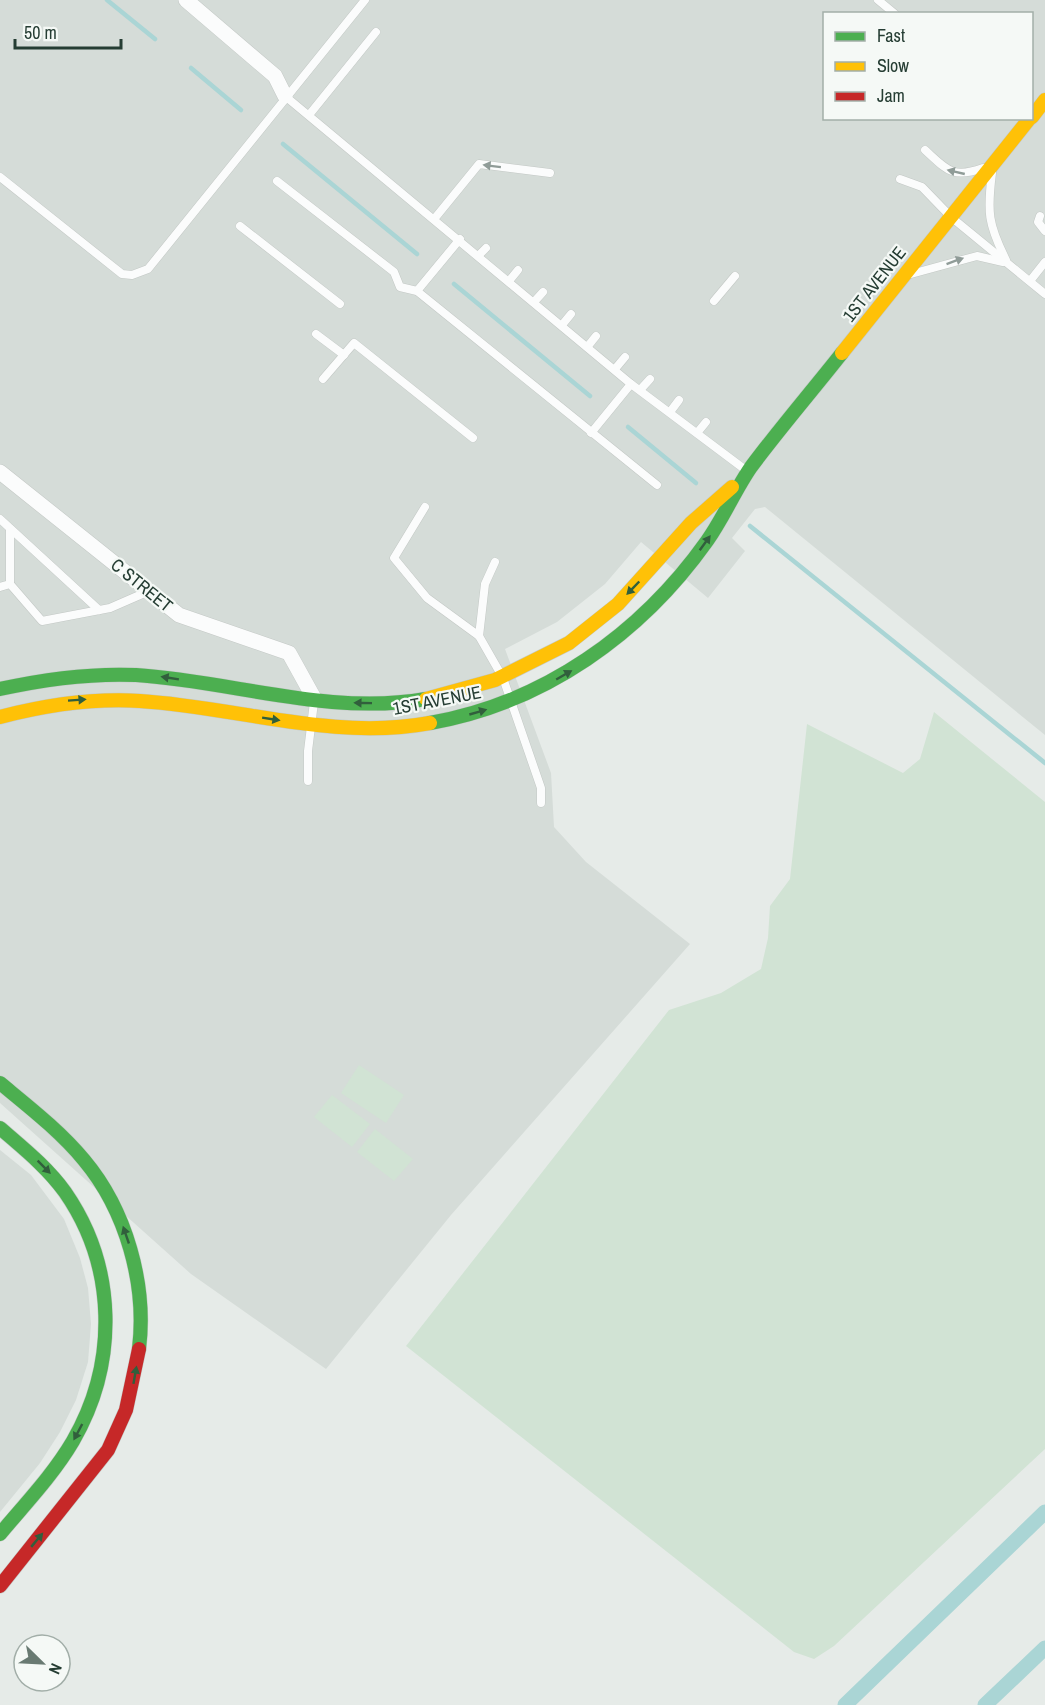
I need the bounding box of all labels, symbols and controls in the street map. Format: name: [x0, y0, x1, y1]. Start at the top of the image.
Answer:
scale bar: [15, 12, 122, 50]
legend: [823, 12, 1033, 120]
text: 50 m: [24, 20, 57, 45]
text: Fast: [877, 23, 905, 48]
text: Slow: [877, 53, 909, 78]
text: Jam: [877, 83, 905, 108]
one-way arrow: [483, 161, 502, 170]
one-way arrow: [947, 166, 965, 176]
street label: 1ST AVENUE: [837, 241, 911, 327]
one-way arrow: [946, 255, 964, 265]
one-way arrow: [699, 536, 711, 552]
street label: C STREET: [106, 552, 178, 618]
one-way arrow: [627, 581, 641, 595]
one-way arrow: [556, 670, 572, 681]
one-way arrow: [161, 673, 180, 682]
street label: 1ST AVENUE: [391, 679, 483, 721]
one-way arrow: [68, 695, 87, 704]
one-way arrow: [354, 698, 373, 708]
one-way arrow: [469, 707, 487, 716]
one-way arrow: [261, 715, 280, 724]
one-way arrow: [36, 1159, 50, 1173]
one-way arrow: [120, 1226, 130, 1244]
one-way arrow: [131, 1365, 140, 1384]
one-way arrow: [73, 1424, 83, 1441]
one-way arrow: [31, 1533, 43, 1548]
north arrow: [12, 1633, 72, 1693]
text: N: [44, 1660, 68, 1678]

